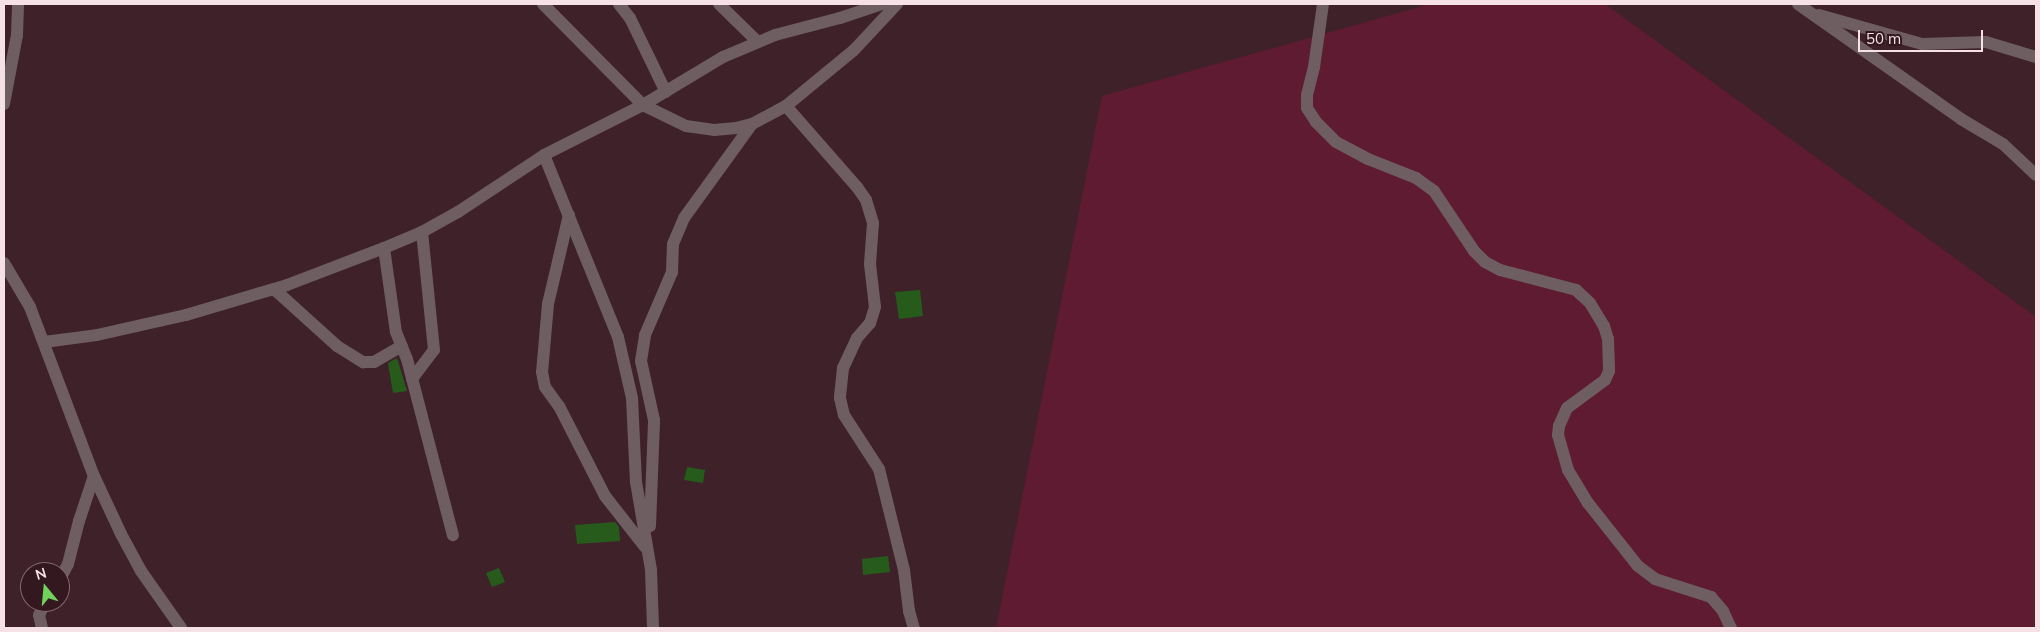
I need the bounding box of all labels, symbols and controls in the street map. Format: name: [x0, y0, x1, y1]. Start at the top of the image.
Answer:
scale bar: [1860, 20, 1985, 52]
text: 50 m: [1866, 29, 1901, 48]
north arrow: [20, 562, 70, 612]
text: N: [33, 563, 49, 584]

